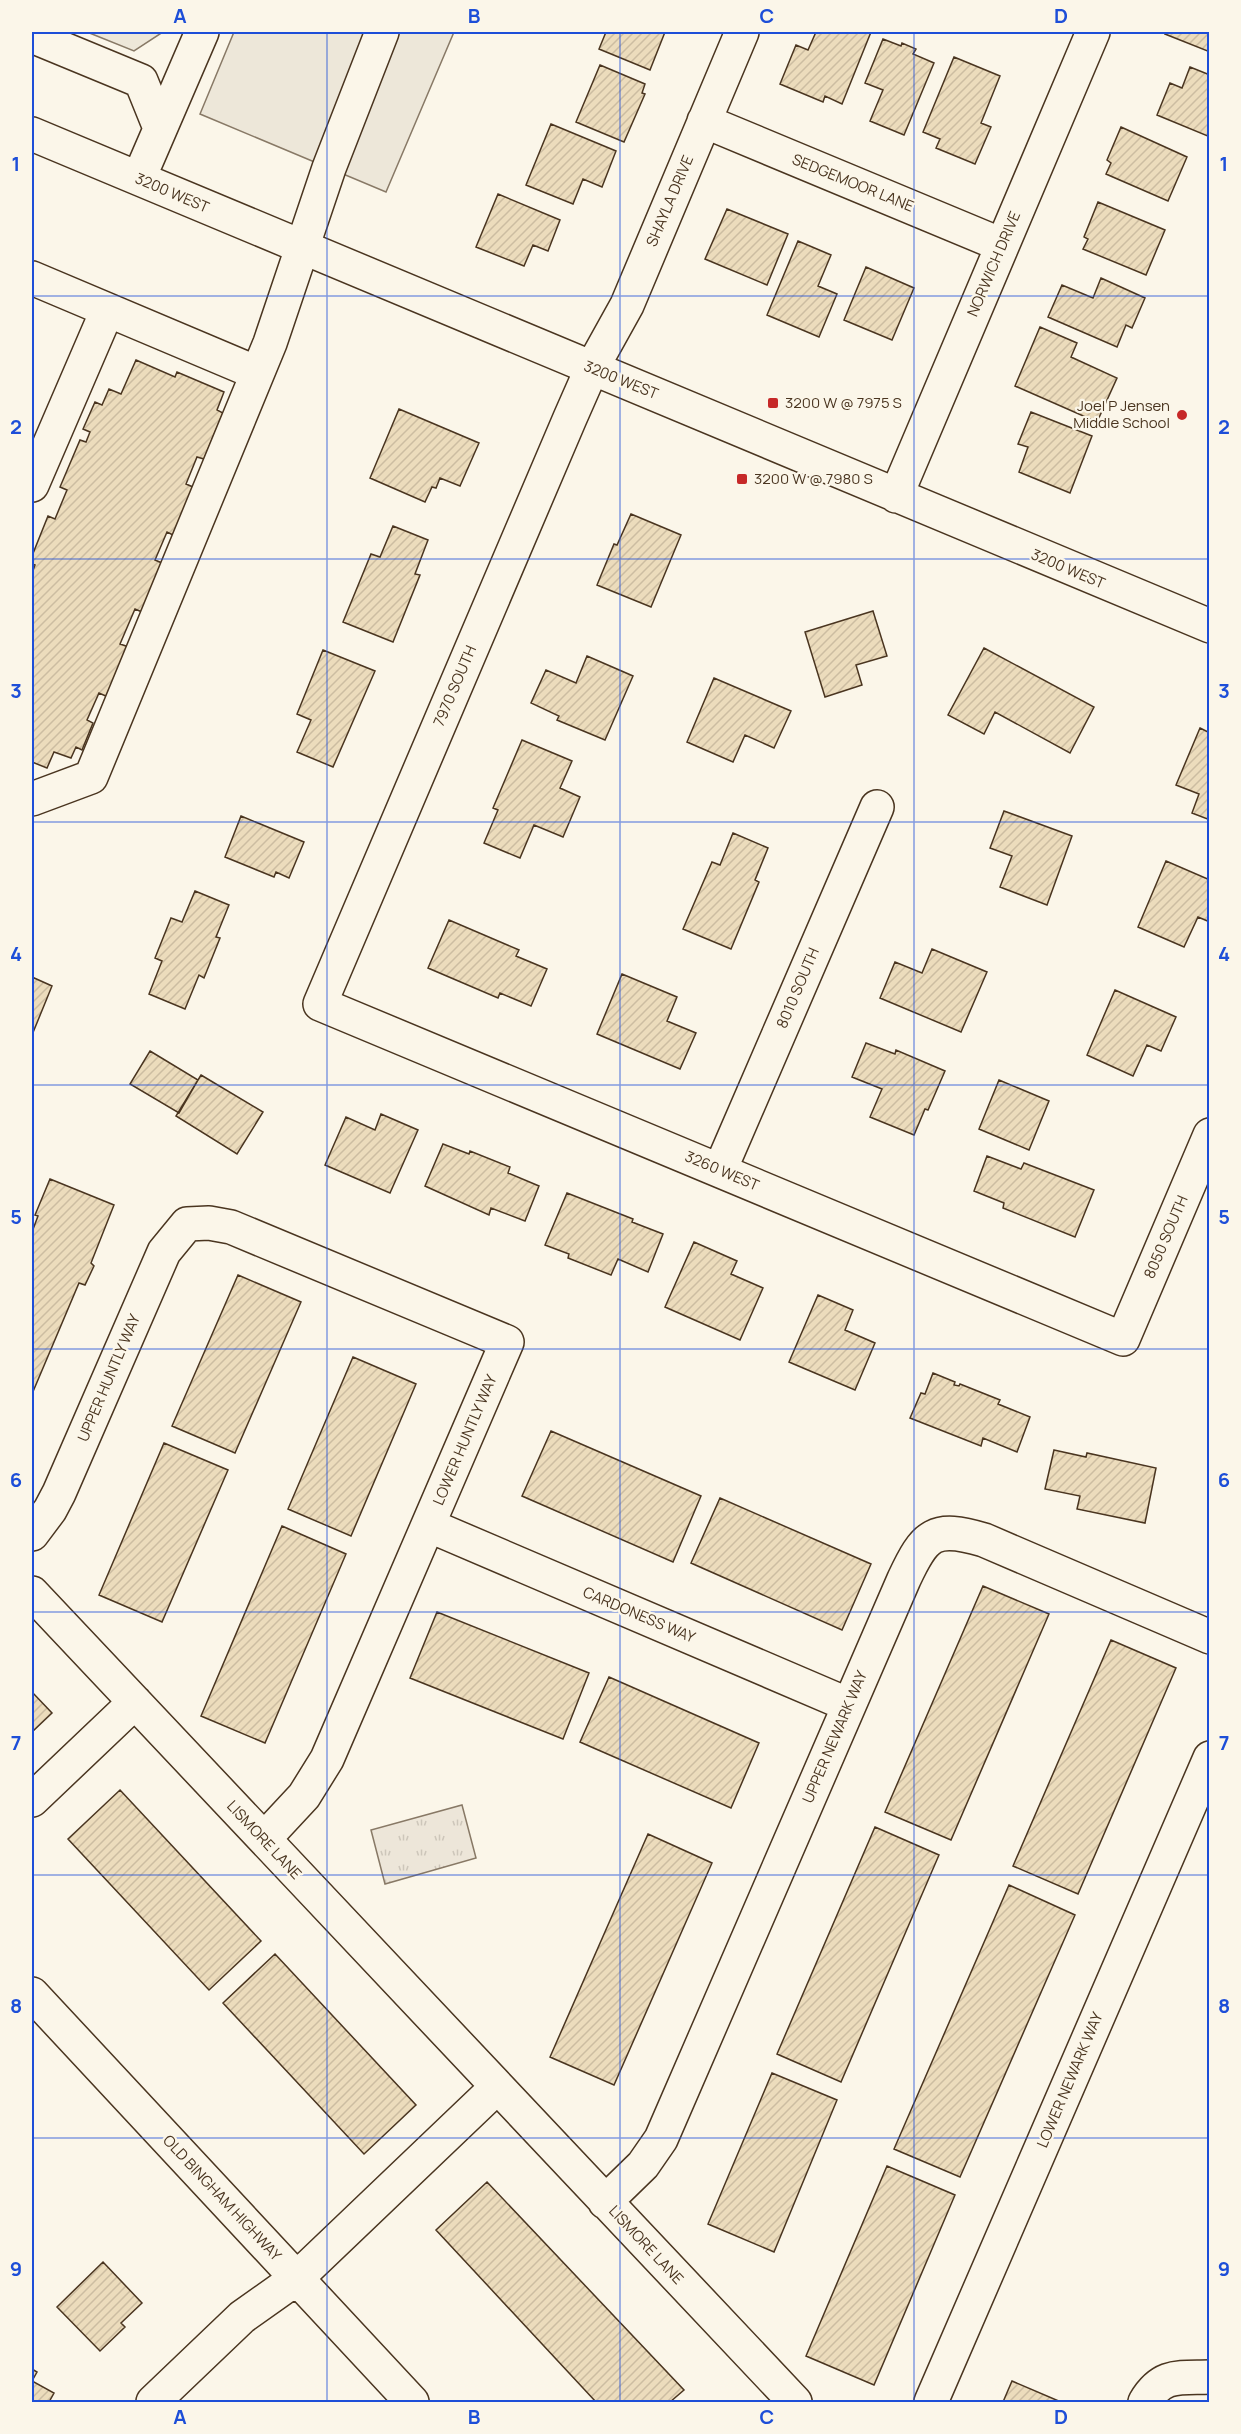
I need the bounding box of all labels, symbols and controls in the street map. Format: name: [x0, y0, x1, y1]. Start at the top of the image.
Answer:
text: A: [173, 2, 187, 29]
text: B: [468, 2, 481, 29]
text: C: [760, 2, 774, 29]
text: D: [1054, 2, 1068, 29]
street label: SEDGEMOOR LANE: [789, 148, 917, 217]
text: 1: [12, 150, 20, 177]
text: 1: [1220, 150, 1228, 177]
street label: SHAYLA DRIVE: [641, 152, 698, 250]
street label: 3200 WEST: [132, 168, 212, 218]
street label: NORWICH DRIVE: [962, 208, 1025, 320]
street label: 3200 WEST: [581, 355, 662, 404]
place label: 3200 W @ 7975 S: [785, 392, 902, 413]
place label: Joel P Jensen Middle School: [1073, 395, 1170, 433]
marker: 3200 W @ 7975 S: [766, 396, 780, 410]
marker: Joel P Jensen Middle School: [1175, 408, 1189, 422]
text: 2: [10, 413, 22, 440]
text: 2: [1218, 413, 1230, 440]
place label: 3200 W @ 7980 S: [754, 468, 873, 489]
marker: 3200 W @ 7980 S: [735, 472, 749, 486]
street label: 3200 WEST: [1028, 544, 1108, 594]
street label: 7970 SOUTH: [428, 642, 481, 730]
text: 3: [10, 677, 22, 704]
text: 3: [1218, 677, 1230, 704]
text: 4: [10, 940, 22, 967]
text: 4: [1218, 940, 1230, 967]
street label: 8010 SOUTH: [771, 944, 824, 1031]
street label: 3260 WEST: [682, 1146, 763, 1196]
street label: 8050 SOUTH: [1139, 1192, 1192, 1282]
text: 5: [10, 1203, 22, 1230]
text: 5: [1218, 1203, 1230, 1230]
street label: UPPER HUNTLY WAY: [72, 1310, 145, 1445]
street label: LOWER HUNTLY WAY: [428, 1371, 502, 1508]
text: 6: [10, 1466, 22, 1493]
text: 6: [1218, 1466, 1230, 1493]
street label: CARDONESS WAY: [580, 1581, 699, 1648]
street label: UPPER NEWARK WAY: [797, 1667, 872, 1806]
text: 7: [11, 1729, 21, 1756]
text: 7: [1219, 1729, 1229, 1756]
street label: LISMORE LANE: [222, 1796, 306, 1884]
text: 8: [10, 1992, 22, 2019]
text: 8: [1218, 1992, 1230, 2019]
street label: LOWER NEWARK WAY: [1032, 2008, 1108, 2151]
street label: OLD BINGHAM HIGHWAY: [158, 2130, 287, 2266]
street label: LISMORE LANE: [604, 2201, 688, 2289]
text: 9: [10, 2255, 22, 2282]
text: 9: [1218, 2255, 1230, 2282]
text: A: [173, 2403, 187, 2430]
text: B: [468, 2403, 481, 2430]
text: C: [760, 2403, 774, 2430]
text: D: [1054, 2403, 1068, 2430]

